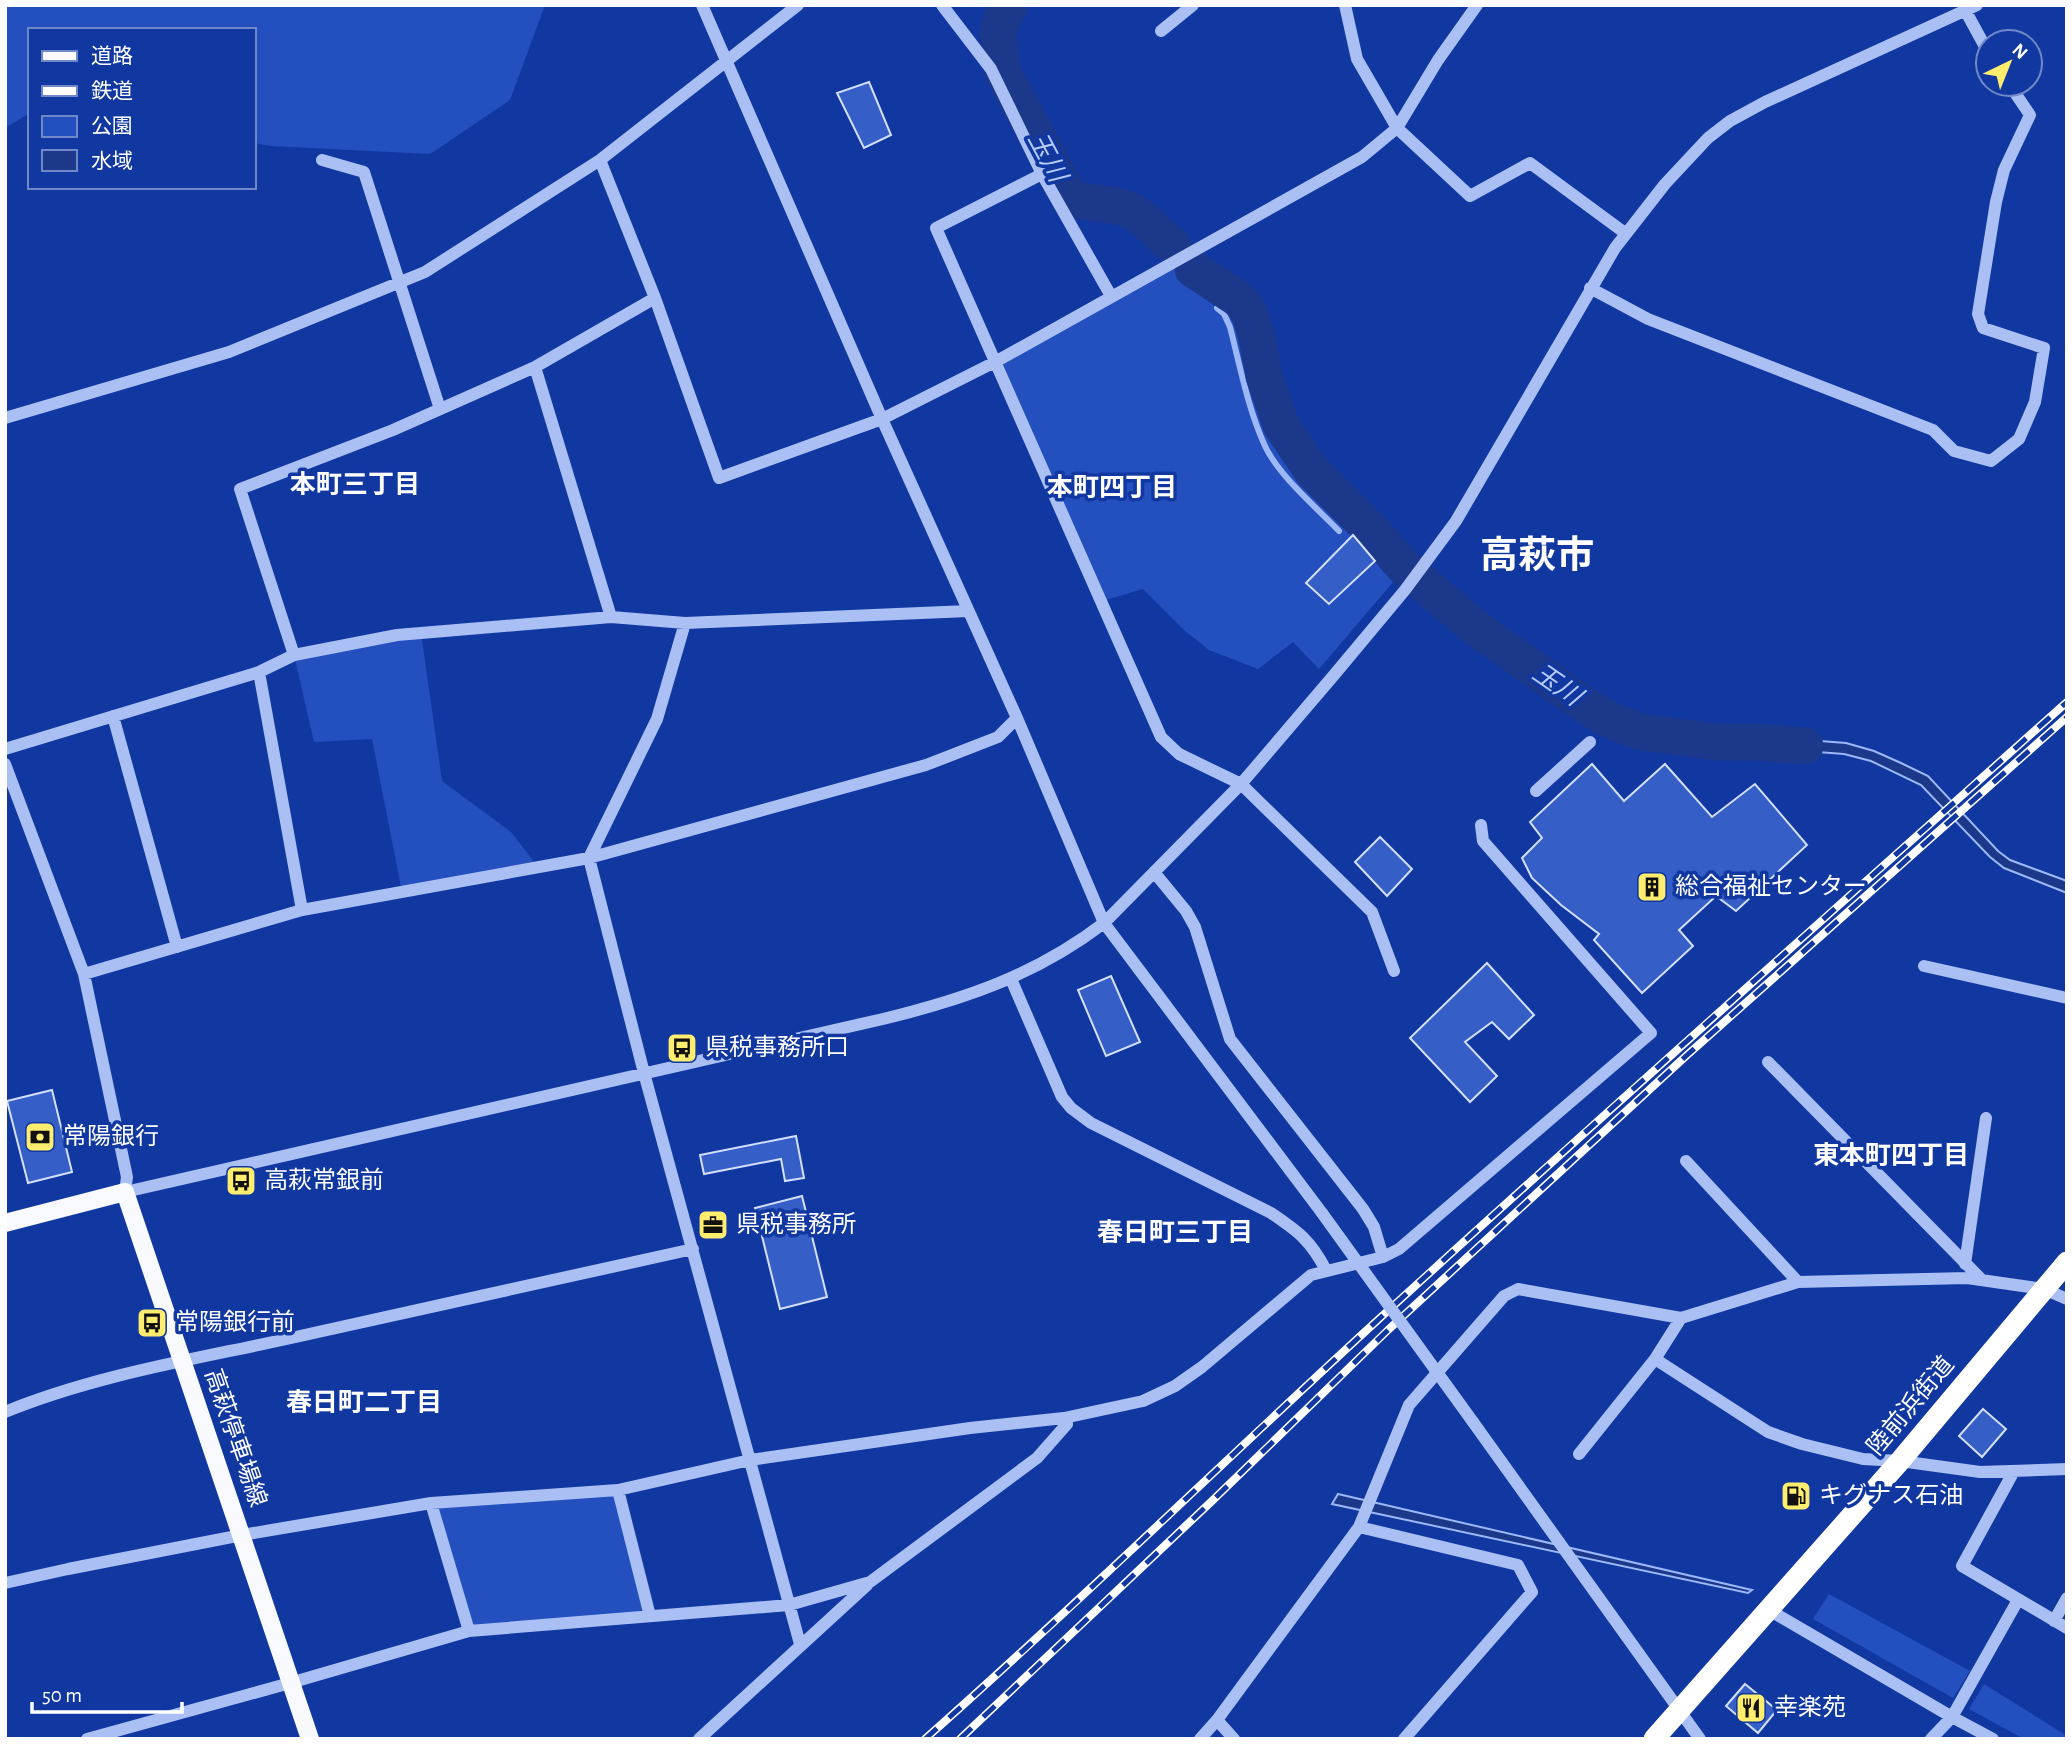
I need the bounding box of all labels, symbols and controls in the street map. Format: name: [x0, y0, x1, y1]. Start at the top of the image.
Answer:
legend: [28, 28, 256, 189]
north arrow: [1974, 28, 2044, 98]
text: N: [2008, 40, 2031, 63]
text: 道路: [91, 45, 133, 67]
text: 鉄道: [91, 80, 133, 102]
text: 公園: [91, 116, 133, 137]
water label: 玉川: [1023, 128, 1072, 189]
text: 水域: [91, 150, 133, 172]
district label: 本町三丁目: [290, 470, 420, 498]
district label: 本町四丁目: [1047, 473, 1177, 501]
district label: 高萩市: [1480, 535, 1594, 576]
water label: 玉川: [1528, 659, 1588, 712]
building icon: 総合福祉センター: [1635, 870, 1669, 904]
place label: 総合福祉センター: [1675, 873, 1867, 899]
bus stop icon: 県税事務所口: [665, 1031, 699, 1065]
place label: 県税事務所口: [705, 1034, 849, 1060]
bank icon: 常陽銀行: [23, 1120, 57, 1154]
place label: 常陽銀行: [63, 1123, 159, 1149]
district label: 東本町四丁目: [1813, 1141, 1969, 1169]
bus stop icon: 高萩常銀前: [224, 1164, 258, 1198]
place label: 高萩常銀前: [264, 1167, 384, 1193]
office icon: 県税事務所: [696, 1208, 730, 1242]
place label: 県税事務所: [736, 1211, 856, 1237]
district label: 春日町三丁目: [1097, 1218, 1253, 1246]
bus stop icon: 常陽銀行前: [135, 1306, 169, 1340]
place label: 常陽銀行前: [175, 1309, 295, 1335]
street label: 陸前浜街道: [1862, 1351, 1959, 1460]
street label: 高萩停車場線: [200, 1365, 272, 1510]
district label: 春日町二丁目: [286, 1388, 442, 1416]
fuel station icon: キグナス石油: [1779, 1479, 1813, 1513]
place label: キグナス石油: [1819, 1482, 1963, 1508]
scale bar: [32, 1670, 182, 1714]
text: 50 m: [42, 1685, 82, 1706]
restaurant icon: 幸楽苑: [1734, 1691, 1768, 1725]
place label: 幸楽苑: [1774, 1694, 1846, 1720]

